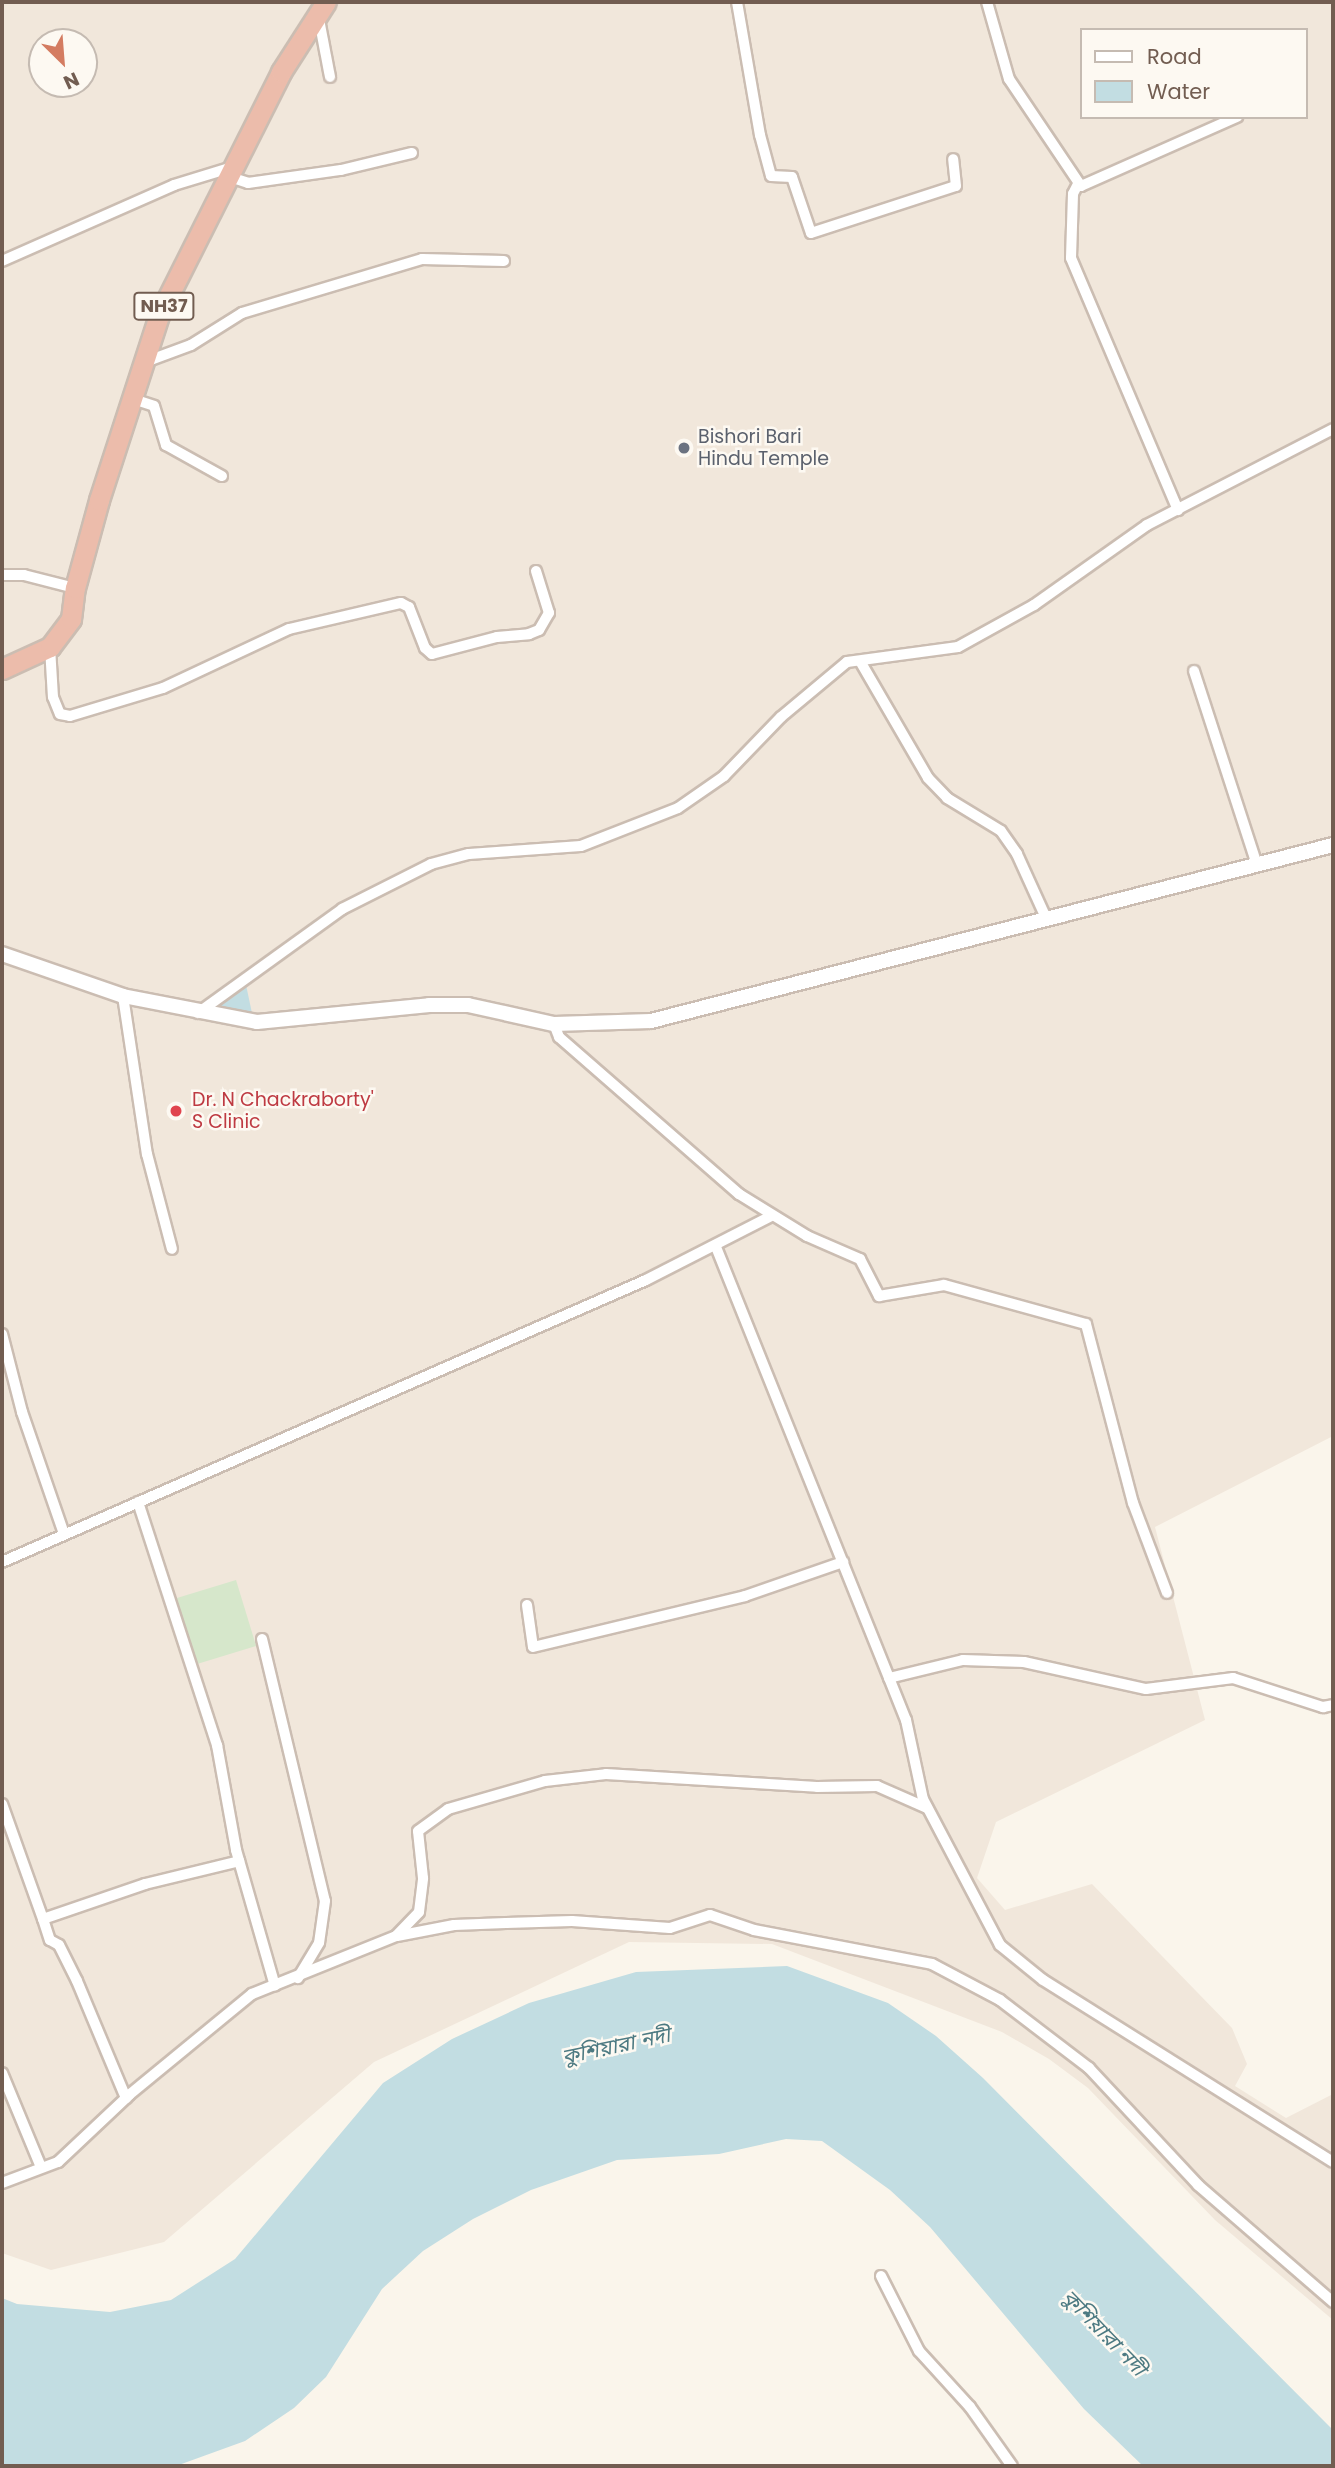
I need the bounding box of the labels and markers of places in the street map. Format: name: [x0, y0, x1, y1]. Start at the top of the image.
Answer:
place label: Bishori Bari Hindu Temple: [698, 426, 829, 470]
marker: Bishori Bari Hindu Temple: [676, 440, 692, 456]
place label: Dr. N Chackraborty' S Clinic: [192, 1089, 374, 1133]
marker: Dr. N Chackraborty' S Clinic: [166, 1101, 186, 1121]

